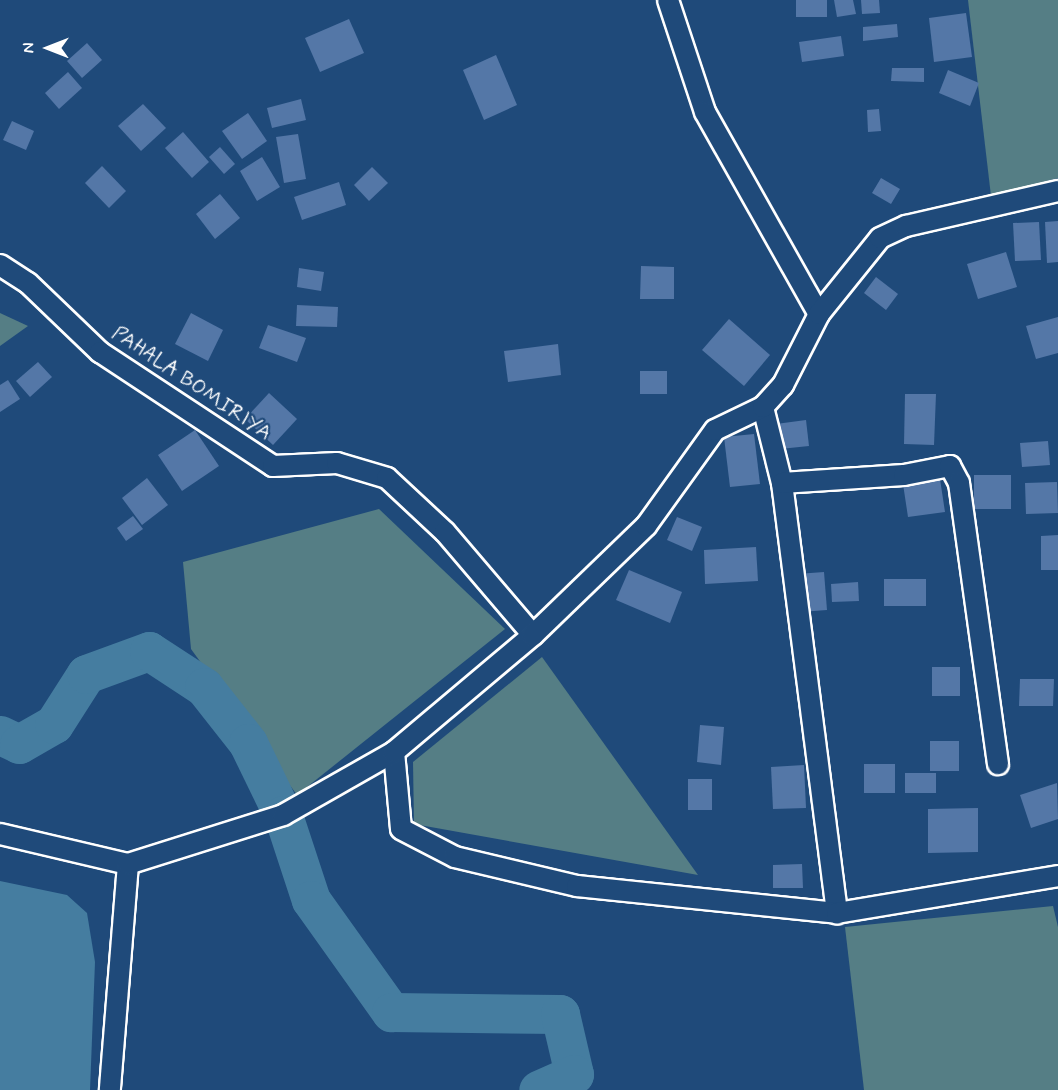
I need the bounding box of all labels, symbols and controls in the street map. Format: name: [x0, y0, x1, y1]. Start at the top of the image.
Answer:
north arrow: [18, 18, 78, 78]
text: N: [19, 43, 40, 53]
street label: PAHALA BOMIRIYA: [107, 320, 277, 446]

